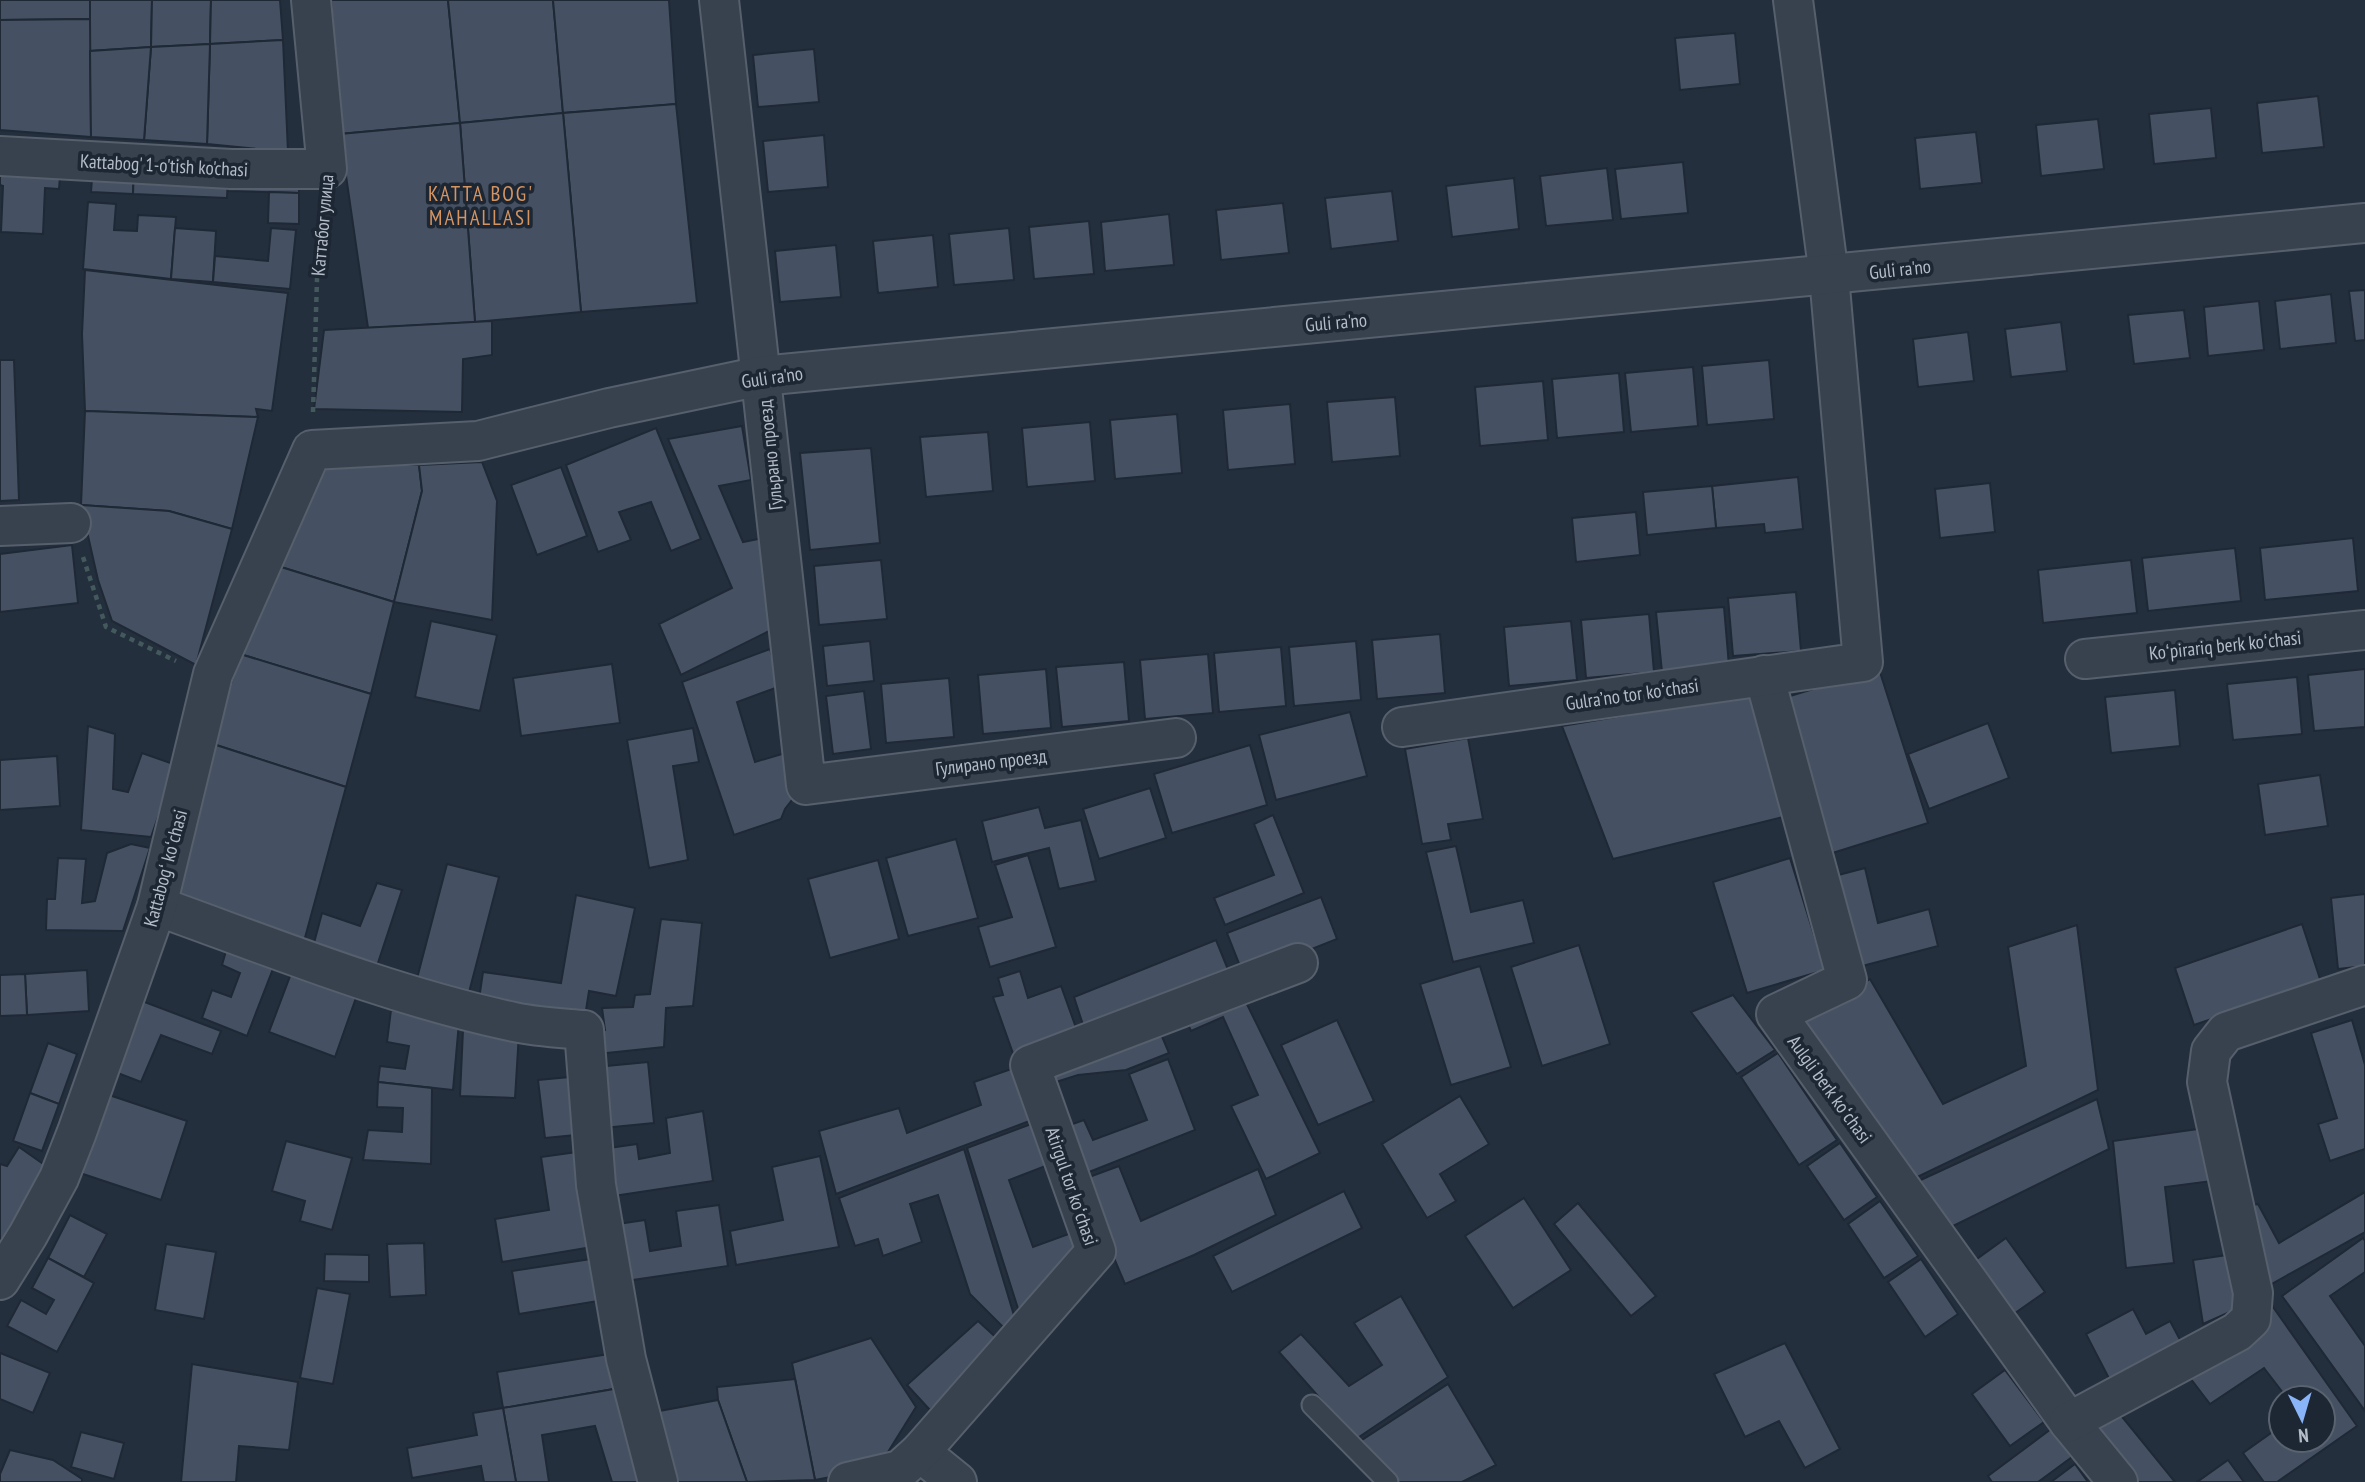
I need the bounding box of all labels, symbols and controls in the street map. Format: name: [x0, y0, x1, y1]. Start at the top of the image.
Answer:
street label: Kattabog' 1-o'tish ko'chasi: [79, 149, 249, 181]
street label: Каттабог улица: [306, 173, 338, 277]
district label: KATTA BOG' MAHALLASI: [428, 180, 534, 231]
street label: Guli ra'no: [1868, 254, 1932, 284]
street label: Guli ra'no: [1304, 307, 1368, 337]
street label: Guli ra'no: [740, 361, 804, 393]
street label: Гульрано проезд: [752, 398, 788, 511]
street label: Koʻpirariq berk koʻchasi: [2148, 625, 2302, 665]
street label: Gulraʼno tor koʻchasi: [1564, 673, 1700, 715]
street label: Гулирано проезд: [934, 743, 1049, 781]
street label: Kattabogʻ koʻchasi: [138, 807, 192, 929]
street label: Aulgli berk koʻchasi: [1783, 1030, 1877, 1148]
street label: Atirgul tor koʻchasi: [1041, 1124, 1103, 1248]
north arrow: [2267, 1384, 2337, 1454]
text: N: [2297, 1424, 2310, 1448]

